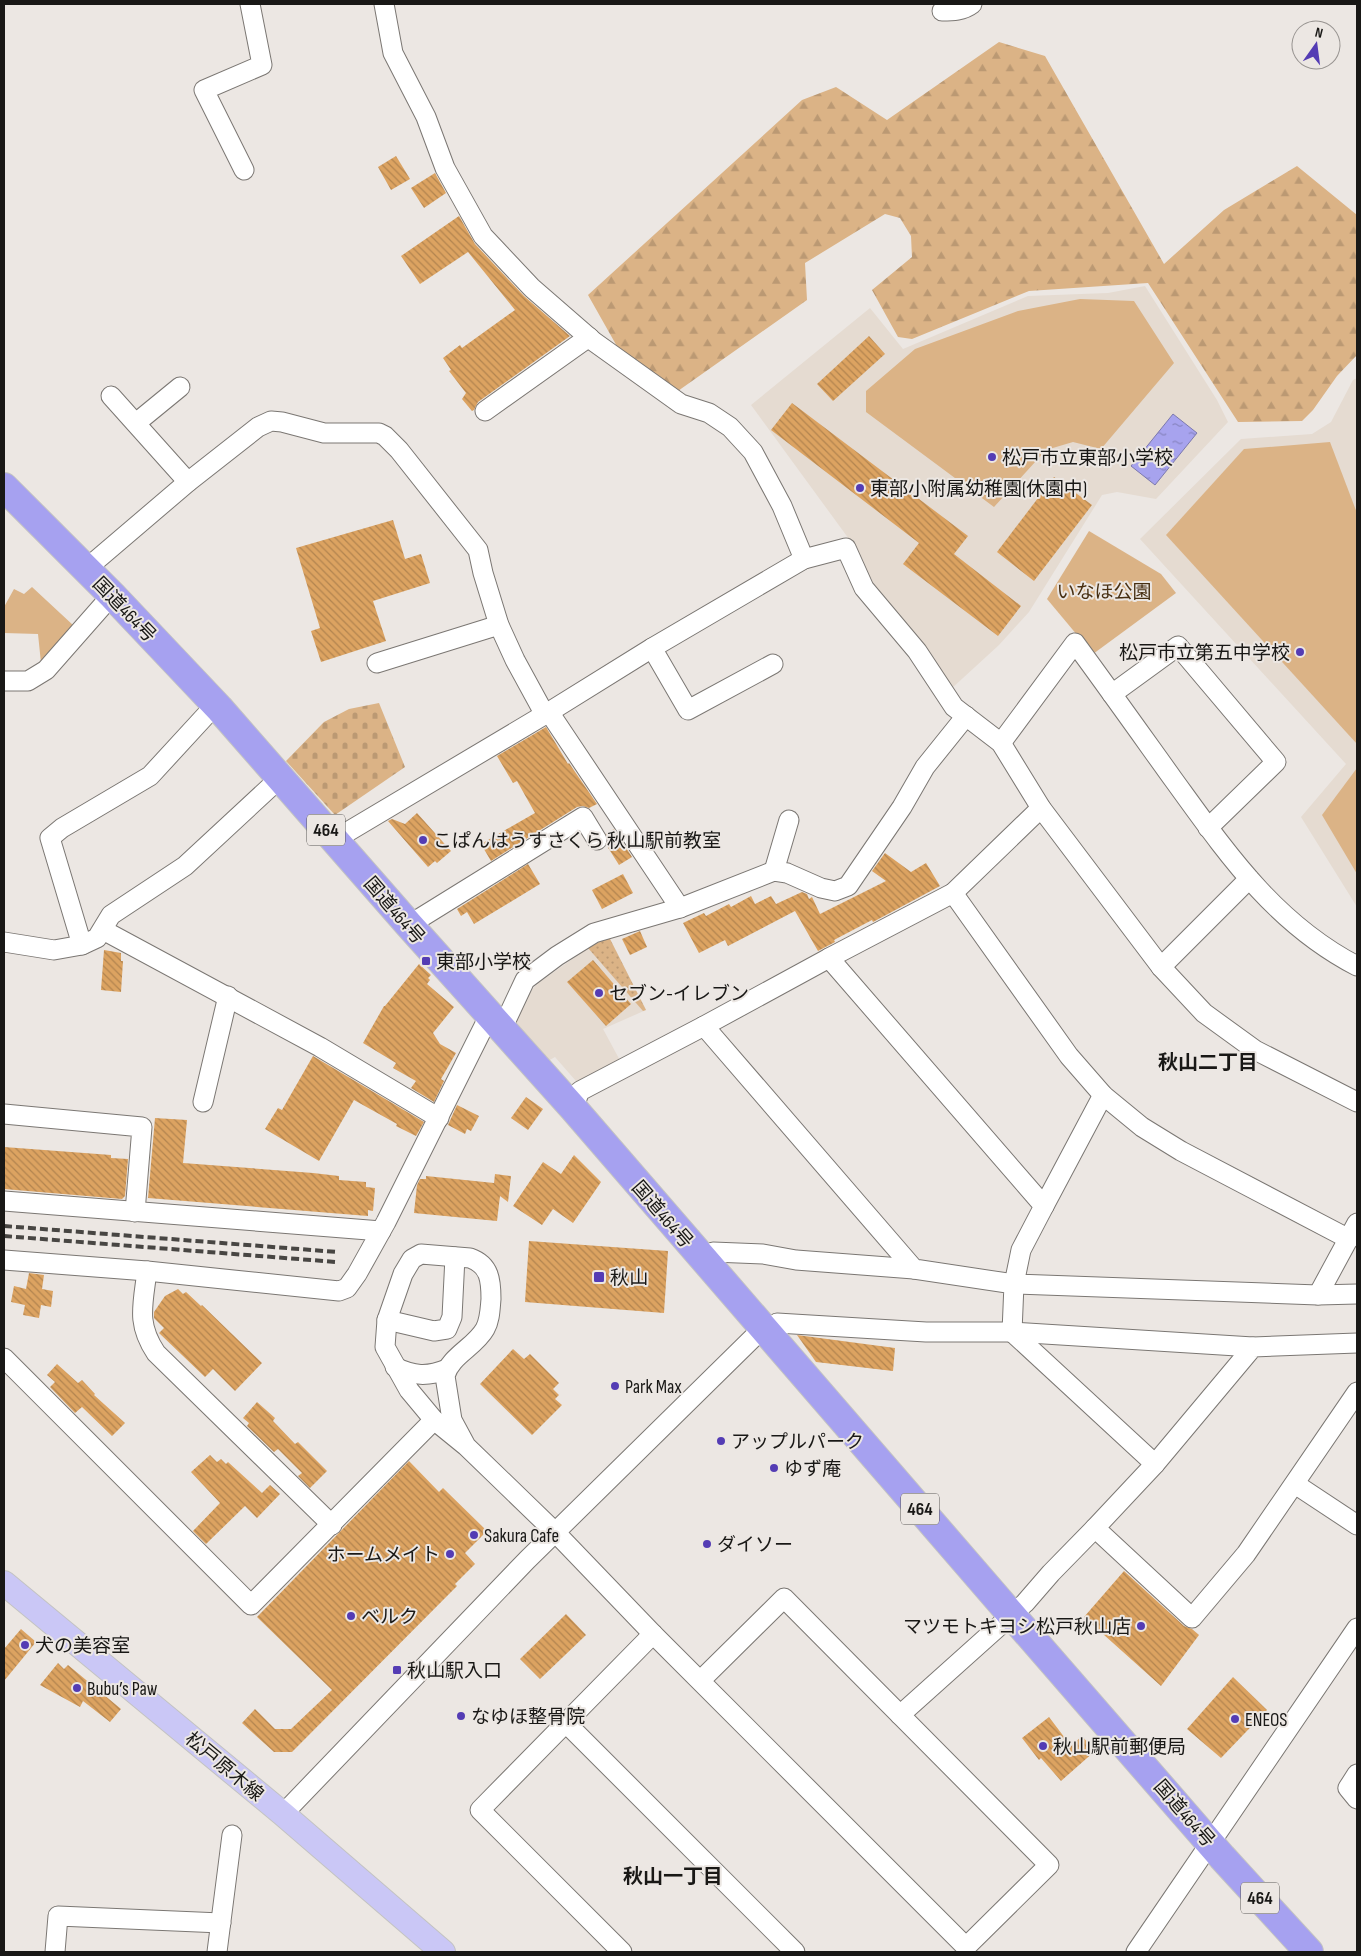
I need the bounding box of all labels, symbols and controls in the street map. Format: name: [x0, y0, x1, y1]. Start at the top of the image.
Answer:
north arrow: [1291, 20, 1341, 70]
text: N: [1313, 24, 1325, 42]
place label: 松戸市立東部小学校: [1002, 447, 1173, 470]
marker: 松戸市立東部小学校: [986, 451, 998, 463]
place label: 東部小附属幼稚園(休園中): [870, 478, 1087, 501]
marker: 東部小附属幼稚園(休園中): [854, 482, 866, 494]
street label: 国道464号: [87, 573, 161, 647]
park label: いなほ公園: [1056, 581, 1152, 604]
place label: 松戸市立第五中学校: [1119, 642, 1290, 665]
marker: 松戸市立第五中学校: [1294, 646, 1306, 658]
road number: 464: [307, 814, 345, 846]
place label: こぱんはうすさくら 秋山駅前教室: [433, 830, 721, 853]
marker: こぱんはうすさくら 秋山駅前教室: [417, 834, 429, 846]
street label: 国道464号: [358, 873, 429, 949]
place label: 東部小学校: [436, 951, 531, 974]
marker: 東部小学校: [420, 955, 432, 967]
place label: セブン-イレブン: [609, 983, 749, 1006]
marker: セブン-イレブン: [593, 987, 605, 999]
district label: 秋山二丁目: [1158, 1051, 1258, 1075]
street label: 国道464号: [626, 1177, 697, 1253]
place label: 秋山: [610, 1267, 648, 1290]
marker: 秋山: [592, 1270, 606, 1284]
place label: Park Max: [625, 1376, 682, 1399]
marker: Park Max: [609, 1380, 621, 1392]
place label: アップルパーク: [731, 1431, 864, 1454]
marker: アップルパーク: [715, 1435, 727, 1447]
place label: ゆず庵: [784, 1458, 841, 1481]
marker: ゆず庵: [768, 1462, 780, 1474]
road number: 464: [901, 1494, 939, 1525]
place label: Sakura Cafe: [484, 1525, 559, 1548]
marker: Sakura Cafe: [468, 1529, 480, 1541]
place label: ダイソー: [717, 1534, 793, 1557]
marker: ダイソー: [701, 1538, 713, 1550]
place label: ホームメイト: [327, 1544, 440, 1567]
marker: ホームメイト: [444, 1548, 456, 1560]
place label: ベルク: [361, 1606, 418, 1629]
marker: ベルク: [345, 1610, 357, 1622]
place label: マツモトキヨシ松戸秋山店: [903, 1616, 1131, 1639]
marker: マツモトキヨシ松戸秋山店: [1135, 1620, 1147, 1632]
place label: 犬の美容室: [35, 1635, 130, 1658]
marker: 犬の美容室: [19, 1639, 31, 1651]
place label: 秋山駅入口: [407, 1660, 502, 1683]
marker: 秋山駅入口: [391, 1664, 403, 1676]
place label: Bubu’s Paw: [87, 1678, 158, 1701]
marker: Bubu’s Paw: [71, 1682, 83, 1694]
place label: なゆほ整骨院: [471, 1706, 585, 1729]
place label: ENEOS: [1245, 1709, 1287, 1732]
marker: なゆほ整骨院: [455, 1710, 467, 1722]
marker: ENEOS: [1229, 1713, 1241, 1725]
street label: 松戸原木線: [180, 1728, 268, 1806]
place label: 秋山駅前郵便局: [1053, 1736, 1186, 1759]
marker: 秋山駅前郵便局: [1037, 1740, 1049, 1752]
street label: 国道464号: [1148, 1776, 1219, 1852]
district label: 秋山一丁目: [623, 1865, 723, 1889]
road number: 464: [1241, 1882, 1279, 1914]

